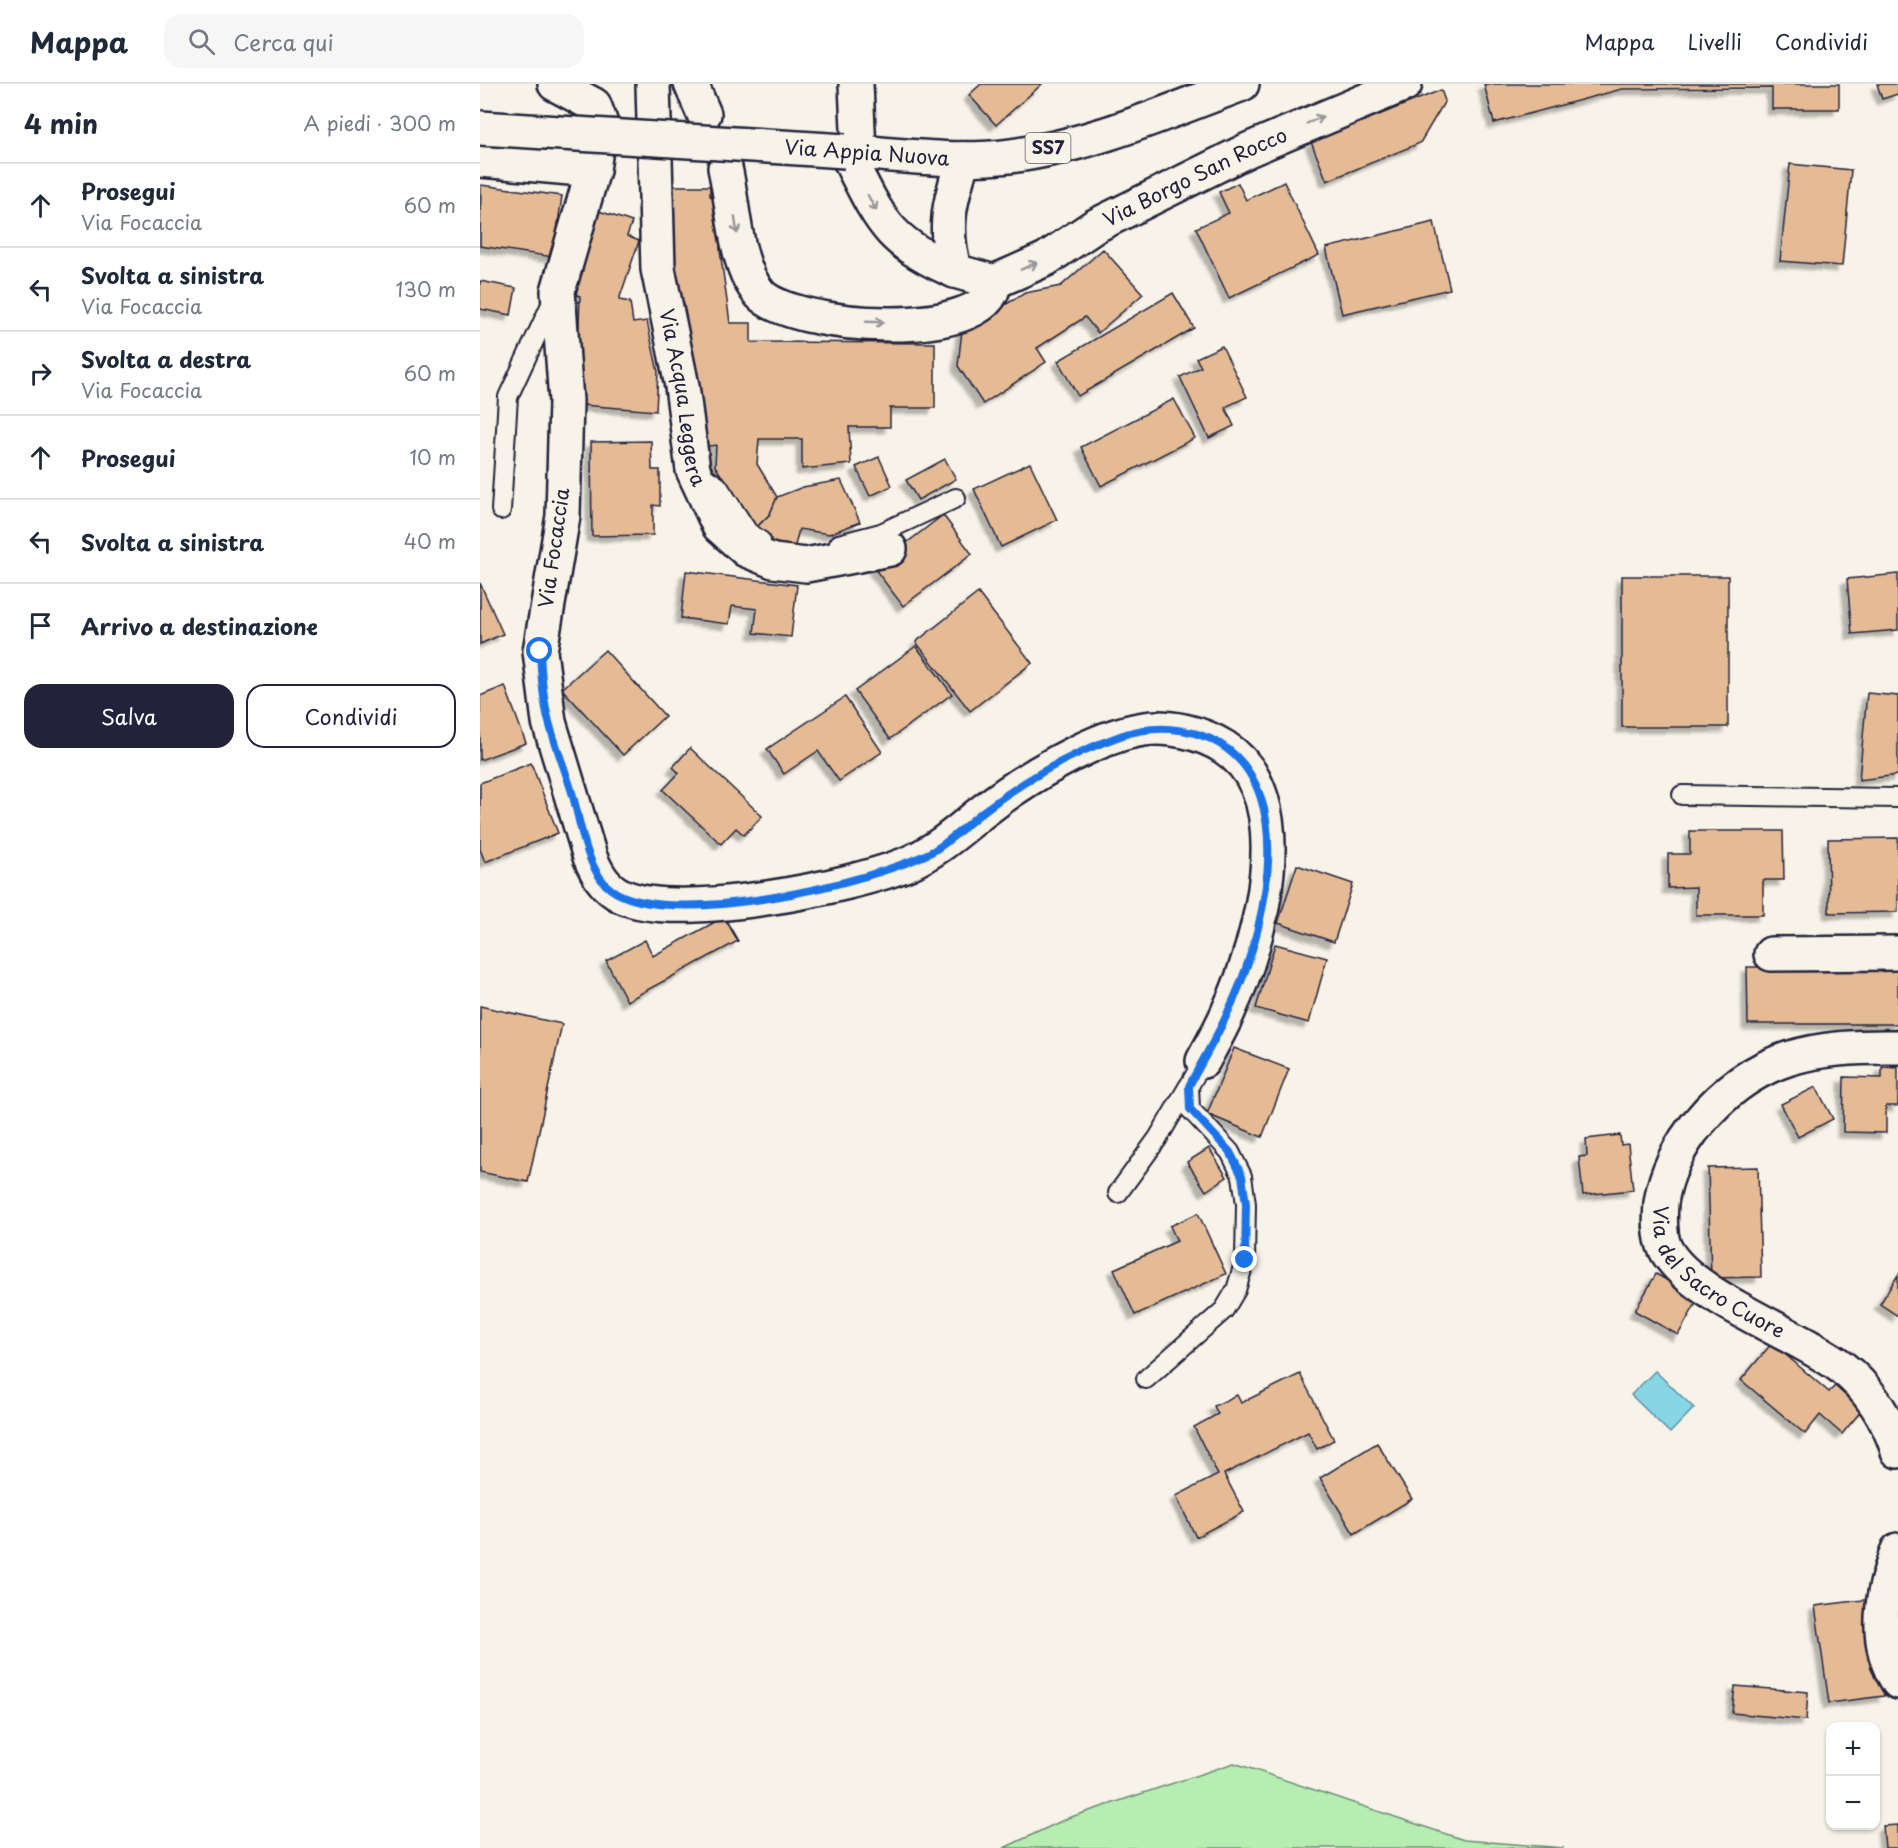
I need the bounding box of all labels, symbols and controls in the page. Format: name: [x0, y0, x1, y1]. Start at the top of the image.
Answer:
search box: [164, 14, 584, 68]
text: Mappa: [30, 20, 128, 63]
icon: search: [185, 25, 218, 58]
text: Cerca qui: [233, 25, 334, 58]
text: Mappa: [1585, 25, 1655, 57]
text: Livelli: [1688, 25, 1742, 57]
text: Condividi: [1775, 25, 1868, 57]
text: 4 min: [24, 104, 98, 143]
text: A piedi · 300 m: [304, 108, 456, 138]
one-way arrow: [1305, 114, 1323, 125]
street label: Via Borgo San Rocco: [1098, 119, 1292, 234]
street label: Via Appia Nuova: [784, 131, 951, 173]
road number: SS7: [1026, 133, 1070, 163]
text: Prosegui: [81, 174, 175, 207]
icon: ahead: [24, 189, 57, 222]
text: 60 m: [404, 190, 456, 220]
one-way arrow: [866, 194, 878, 211]
text: Via Focaccia: [81, 207, 202, 237]
one-way arrow: [731, 215, 742, 234]
text: Svolta a sinistra: [81, 258, 264, 291]
one-way arrow: [1020, 260, 1038, 271]
icon: left: [24, 273, 57, 306]
text: 130 m: [396, 274, 456, 304]
text: Via Focaccia: [81, 291, 202, 321]
street label: Via Acqua Leggera: [652, 306, 715, 492]
one-way arrow: [864, 317, 884, 328]
text: Svolta a destra: [81, 342, 251, 375]
icon: right: [24, 357, 57, 390]
text: 60 m: [404, 358, 456, 388]
text: Via Focaccia: [81, 375, 202, 405]
icon: ahead: [24, 441, 57, 474]
text: Prosegui: [81, 441, 175, 474]
text: 10 m: [409, 442, 456, 472]
street label: Via Focaccia: [530, 485, 576, 610]
icon: left: [24, 525, 57, 558]
text: Svolta a sinistra: [81, 525, 264, 558]
text: 40 m: [404, 526, 456, 556]
icon: arrive: [24, 609, 57, 642]
text: Arrivo a destinazione: [81, 609, 318, 642]
route start: [526, 637, 552, 663]
button: Salva: [24, 684, 234, 748]
button: Condividi: [246, 684, 456, 748]
street label: Via del Sacro Cuore: [1646, 1205, 1790, 1345]
route end: [1231, 1246, 1257, 1272]
map controls: [1826, 1722, 1880, 1830]
button: +: [1826, 1722, 1880, 1776]
button: −: [1826, 1776, 1880, 1830]

